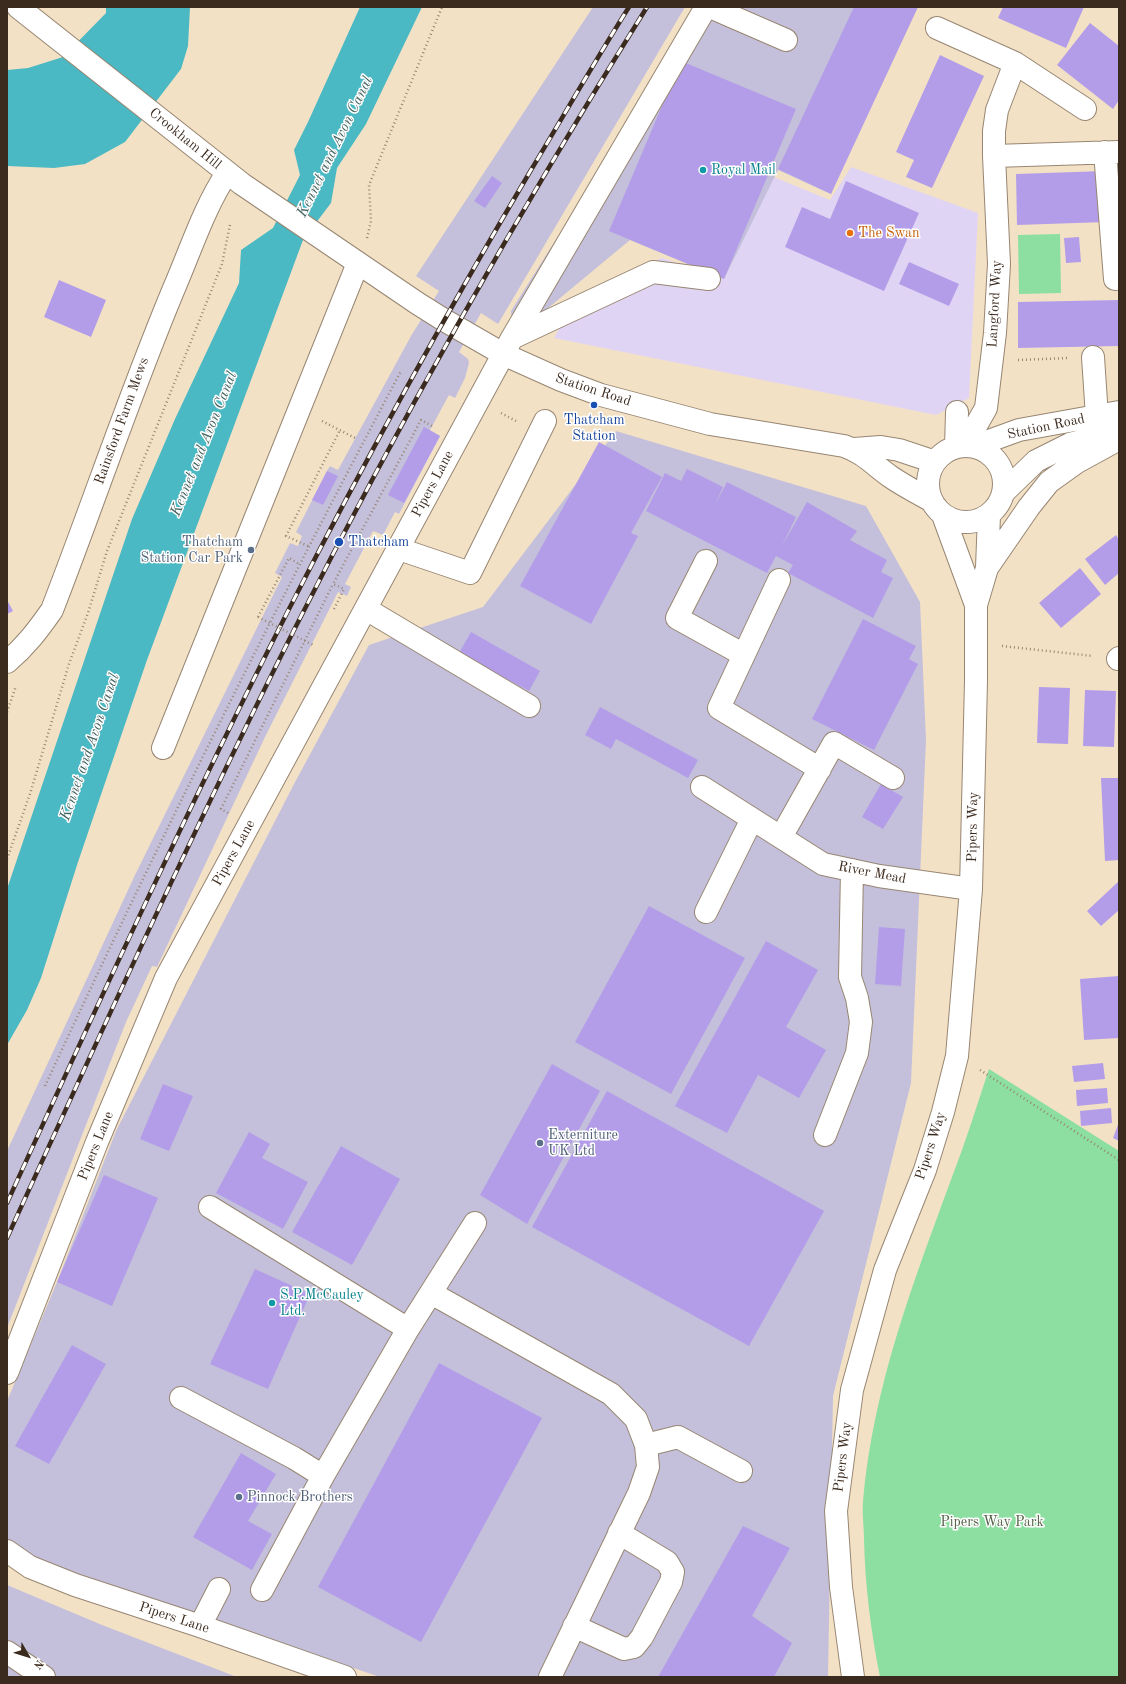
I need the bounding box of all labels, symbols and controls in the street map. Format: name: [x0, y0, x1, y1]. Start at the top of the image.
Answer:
water label: Kennet and Avon Canal: [293, 74, 377, 220]
street label: Crookham Hill: [145, 105, 225, 173]
place label: Royal Mail: [711, 162, 776, 178]
marker: Royal Mail: [698, 165, 708, 175]
place label: The Swan: [858, 225, 920, 241]
marker: The Swan: [845, 228, 855, 238]
street label: Langford Way: [984, 260, 1006, 348]
street label: Rainsford Farm Mews: [91, 355, 153, 487]
water label: Kennet and Avon Canal: [167, 369, 241, 519]
street label: Station Road: [553, 370, 633, 410]
marker: Thatcham Station: [589, 400, 599, 410]
street label: Station Road: [1006, 411, 1086, 443]
place label: Thatcham Station: [563, 412, 625, 444]
street label: Pipers Lane: [408, 448, 458, 520]
place label: Thatcham Station Car Park: [141, 534, 243, 566]
place label: Thatcham: [348, 534, 409, 550]
marker: Thatcham: [333, 536, 345, 548]
marker: Thatcham Station Car Park: [246, 545, 256, 555]
water label: Kennet and Avon Canal: [56, 671, 124, 823]
street label: Pipers Way: [964, 792, 982, 862]
street label: Pipers Lane: [209, 817, 259, 889]
street label: River Mead: [837, 858, 907, 888]
street label: Pipers Lane: [75, 1109, 117, 1183]
street label: Pipers Way: [912, 1110, 950, 1182]
place label: Externiture UK Ltd: [548, 1127, 618, 1160]
marker: Externiture UK Ltd: [535, 1138, 545, 1148]
place label: S.P.McCauley Ltd.: [280, 1287, 364, 1320]
marker: S.P.McCauley Ltd.: [267, 1298, 277, 1308]
street label: Pipers Way: [830, 1421, 856, 1493]
place label: Pinnock Brothers: [247, 1489, 353, 1505]
marker: Pinnock Brothers: [234, 1492, 244, 1502]
park label: Pipers Way Park: [940, 1514, 1044, 1530]
street label: Pipers Lane: [137, 1599, 211, 1637]
north arrow: [8, 1636, 48, 1676]
text: N: [31, 1657, 45, 1671]

